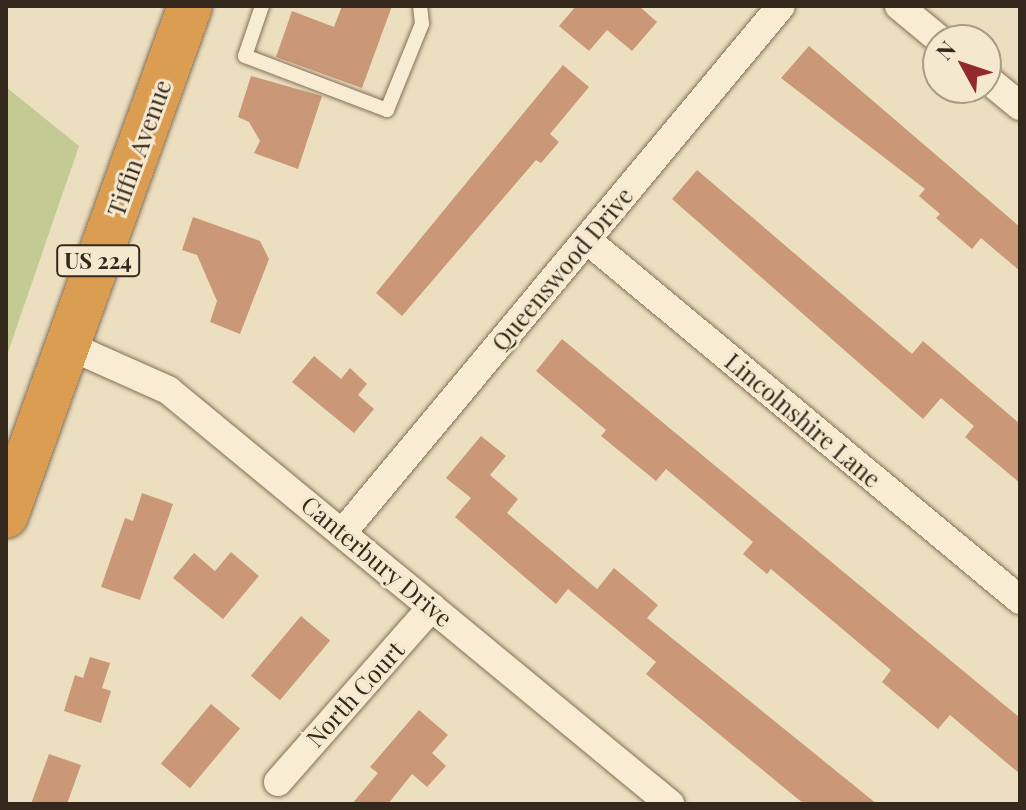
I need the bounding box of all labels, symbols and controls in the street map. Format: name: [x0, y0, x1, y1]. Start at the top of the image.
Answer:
north arrow: [922, 24, 1002, 104]
text: N: [929, 34, 962, 66]
street label: Tiffin Avenue: [101, 75, 177, 221]
street label: Queenswood Drive: [485, 181, 639, 357]
road number: US 224: [56, 243, 140, 279]
street label: Lincolnshire Lane: [719, 347, 887, 493]
street label: Canterbury Drive: [296, 489, 458, 633]
street label: North Court: [300, 635, 410, 753]

